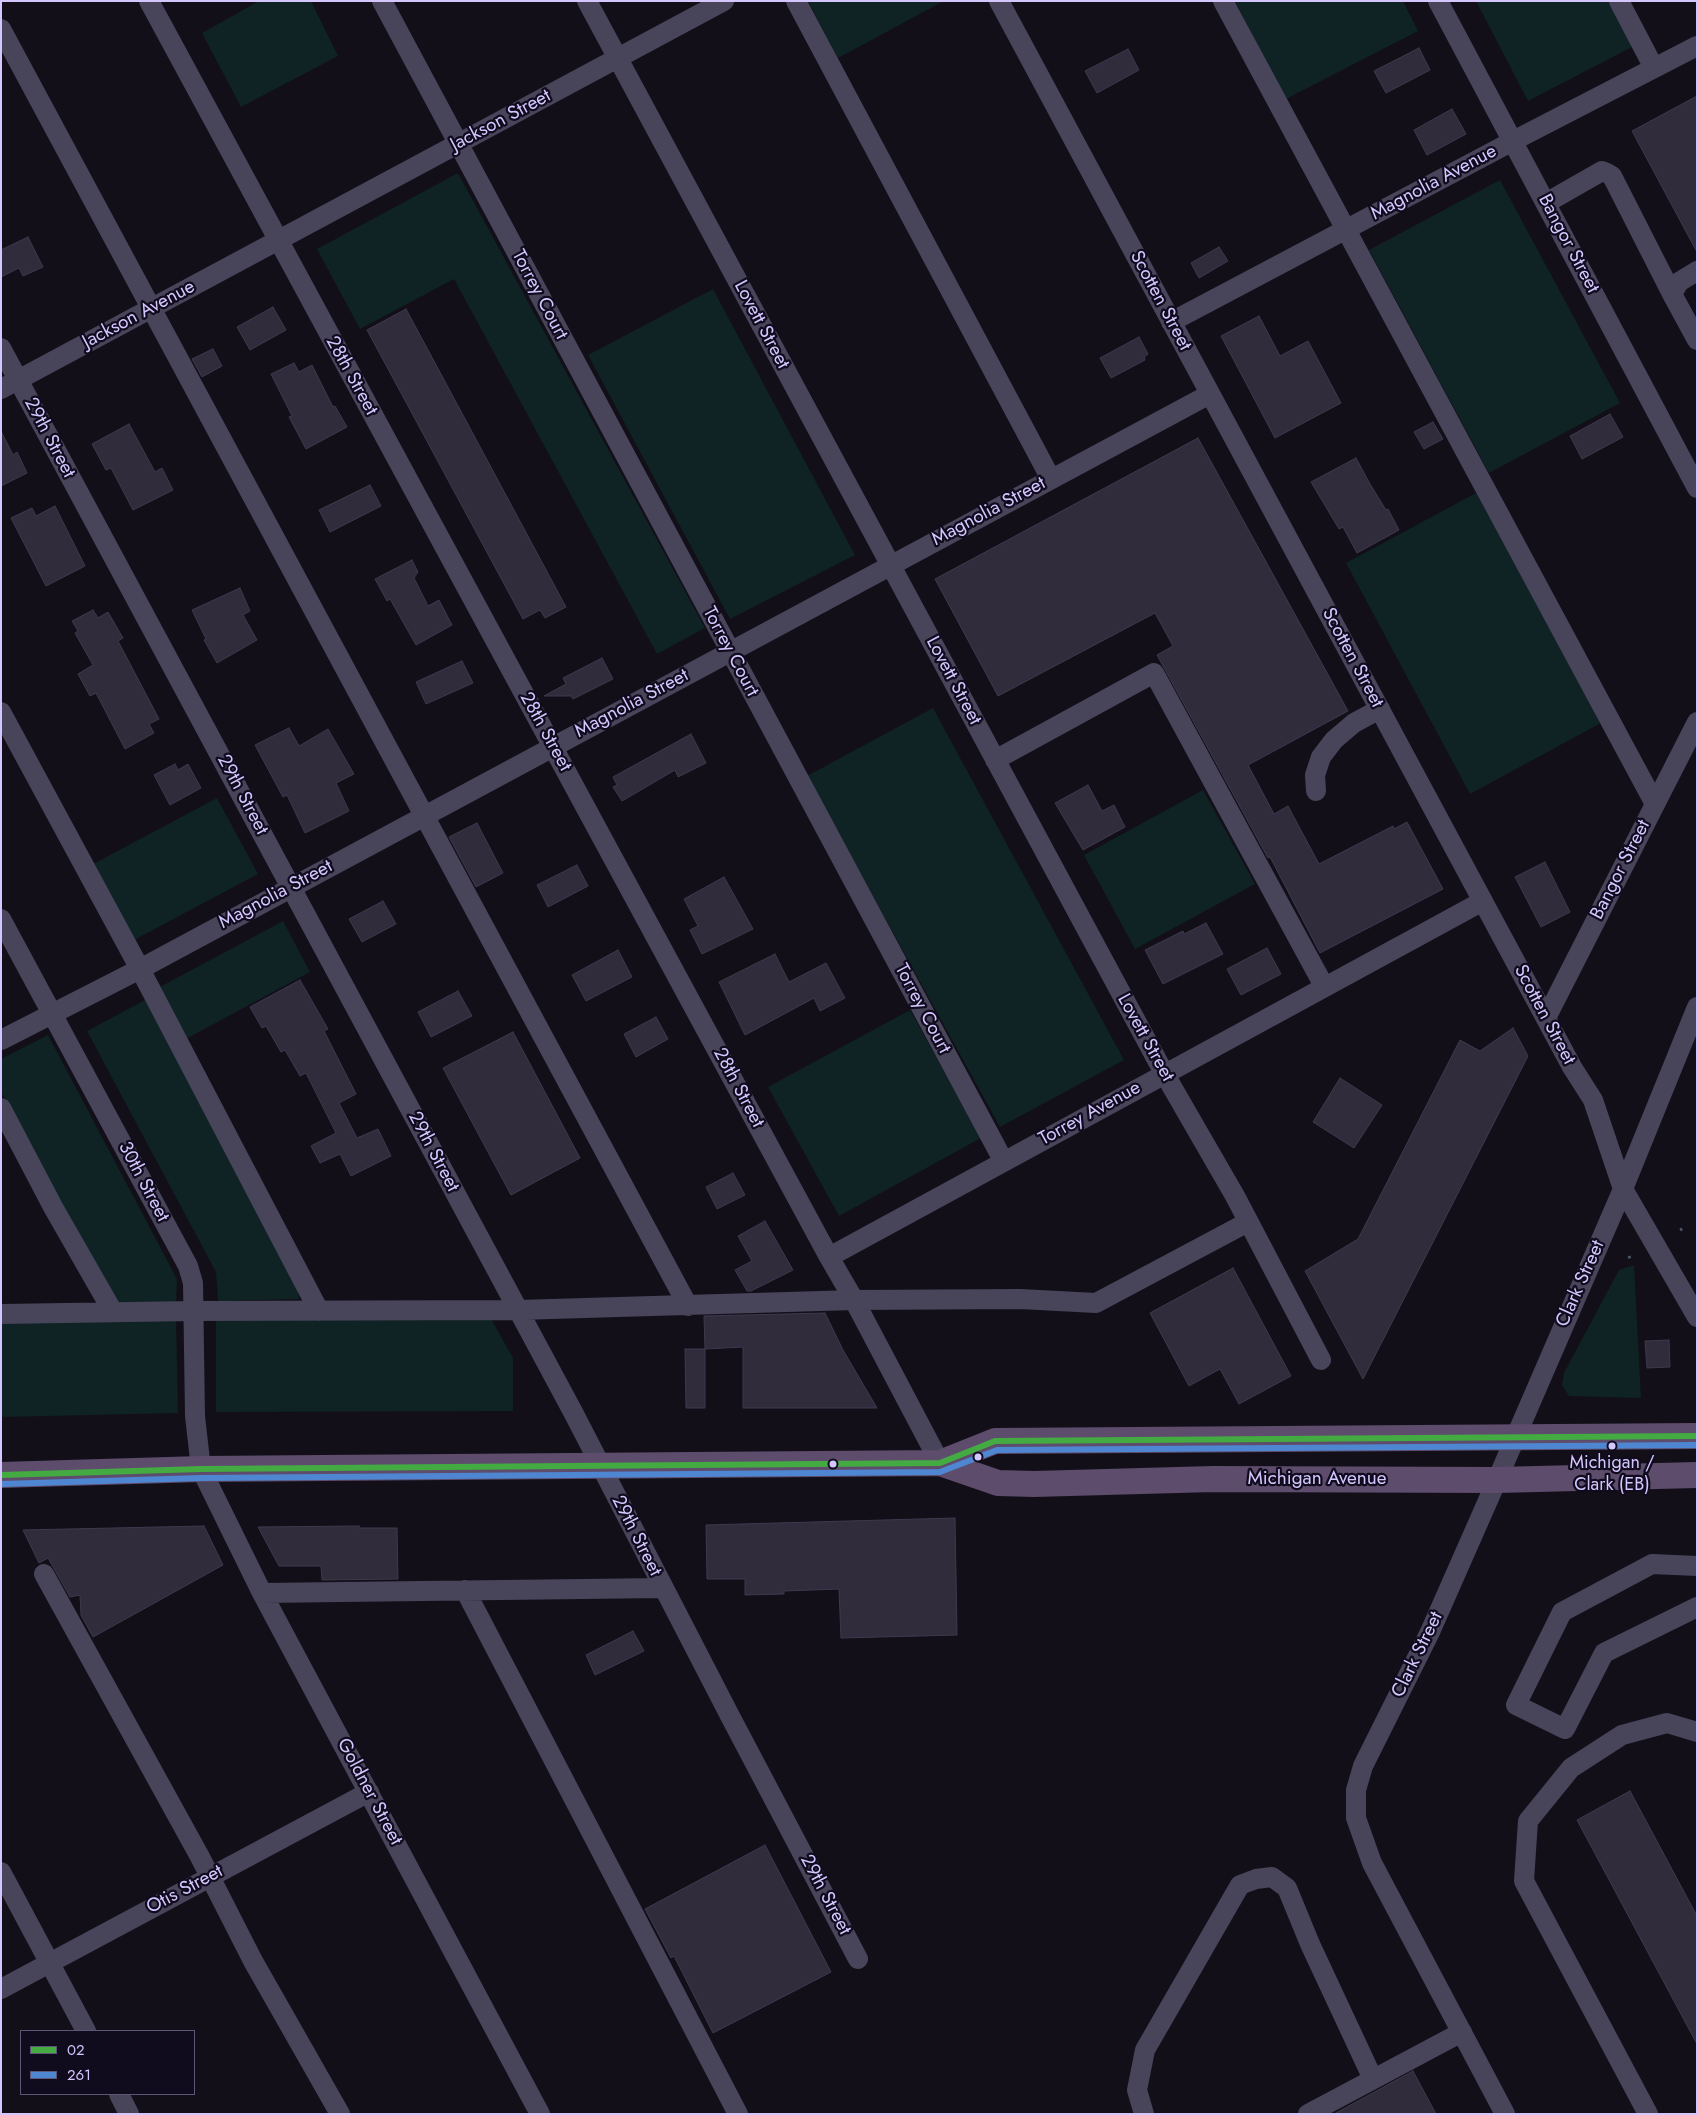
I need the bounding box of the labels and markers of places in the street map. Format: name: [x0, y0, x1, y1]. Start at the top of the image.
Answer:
marker: Michigan / Clark (EB): [1607, 1441, 1617, 1451]
unlabelled marker: [973, 1452, 983, 1462]
place label: Michigan / Clark (EB): [1569, 1453, 1655, 1496]
unlabelled marker: [828, 1459, 838, 1469]

